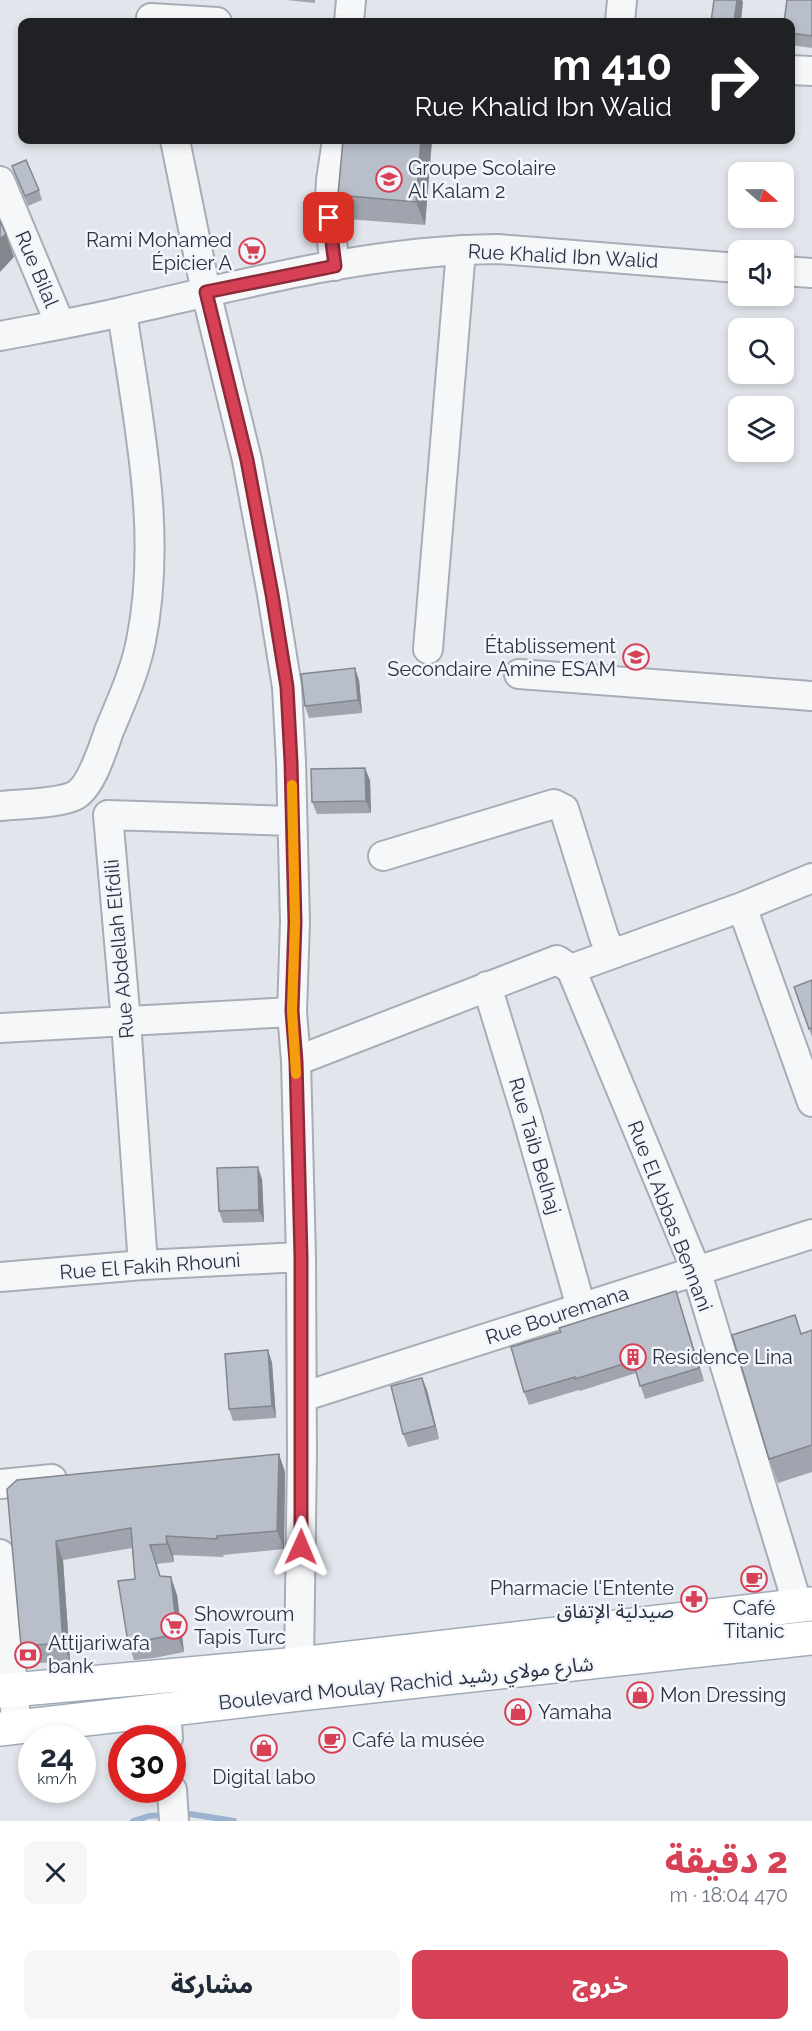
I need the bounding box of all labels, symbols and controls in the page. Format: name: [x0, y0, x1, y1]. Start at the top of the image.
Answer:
text: 410 m: [552, 41, 672, 90]
icon: right: [693, 42, 771, 120]
text: Rue Khalid Ibn Walid: [414, 91, 672, 122]
place label: Groupe Scolaire Al Kalam 2: [408, 156, 556, 203]
north arrow: [728, 162, 794, 228]
map controls: [728, 162, 794, 462]
school or university icon: Groupe Scolaire Al Kalam 2: [374, 164, 404, 194]
pin: [303, 192, 354, 243]
icon: arrive: [312, 201, 345, 234]
street label: Rue Bilal: [10, 227, 64, 312]
place label: Rami Mohamed Épicier A: [86, 228, 232, 275]
supermarket icon: Rami Mohamed Épicier A: [237, 236, 267, 266]
street label: Rue Khalid Ibn Walid: [467, 239, 659, 273]
button: sound: [728, 240, 794, 306]
button: search: [728, 318, 794, 384]
button: layers: [728, 396, 794, 462]
place label: Établissement Secondaire Amine ESAM: [387, 634, 616, 681]
school or university icon: Établissement Secondaire Amine ESAM: [621, 642, 651, 672]
street label: Rue Abdellah Elfdili: [99, 858, 139, 1040]
street label: Rue Taib Belhaj: [504, 1075, 566, 1217]
street label: Rue El Abbas Bennani: [623, 1117, 717, 1315]
street label: Rue El Fakih Rhouni: [59, 1248, 241, 1284]
street label: Rue Bouremana: [482, 1281, 632, 1349]
building icon: Residence Lina: [618, 1342, 648, 1372]
place label: Residence Lina: [652, 1345, 793, 1369]
position arrow: [269, 1515, 333, 1579]
cafe icon: Café Titanic: [739, 1564, 769, 1594]
place label: Pharmacie l'Entente صيدلية الإتفاق: [490, 1576, 674, 1624]
pharmacy icon: Pharmacie l'Entente صيدلية الإتفاق: [679, 1584, 709, 1614]
place label: Café Titanic: [723, 1596, 785, 1643]
place label: Showroum Tapis Turc: [194, 1602, 294, 1649]
supermarket icon: Showroum Tapis Turc: [159, 1611, 189, 1641]
place label: Attijariwafa bank: [48, 1631, 150, 1678]
bank icon: Attijariwafa bank: [13, 1640, 43, 1670]
street label: Boulevard Moulay Rachid شارع مولاي رشيد: [217, 1651, 595, 1718]
shop icon: Mon Dressing: [625, 1680, 655, 1710]
place label: Mon Dressing: [660, 1683, 786, 1707]
shop icon: Yamaha: [503, 1697, 533, 1727]
place label: Yamaha: [538, 1700, 612, 1724]
speed limit sign: 30: [108, 1725, 186, 1803]
cafe icon: Café la musée: [317, 1725, 347, 1755]
place label: Café la musée: [352, 1728, 485, 1752]
shop icon: Digital labo: [249, 1733, 279, 1763]
text: 24: [40, 1739, 74, 1774]
place label: Digital labo: [212, 1765, 316, 1789]
text: km/h: [37, 1770, 77, 1788]
text: 2 دقيقة: [665, 1839, 788, 1881]
button: close: [24, 1841, 87, 1904]
text: 470 m · 18:04: [670, 1883, 788, 1907]
button: مشاركة: [24, 1950, 400, 2019]
button: خروج: [412, 1950, 788, 2019]

